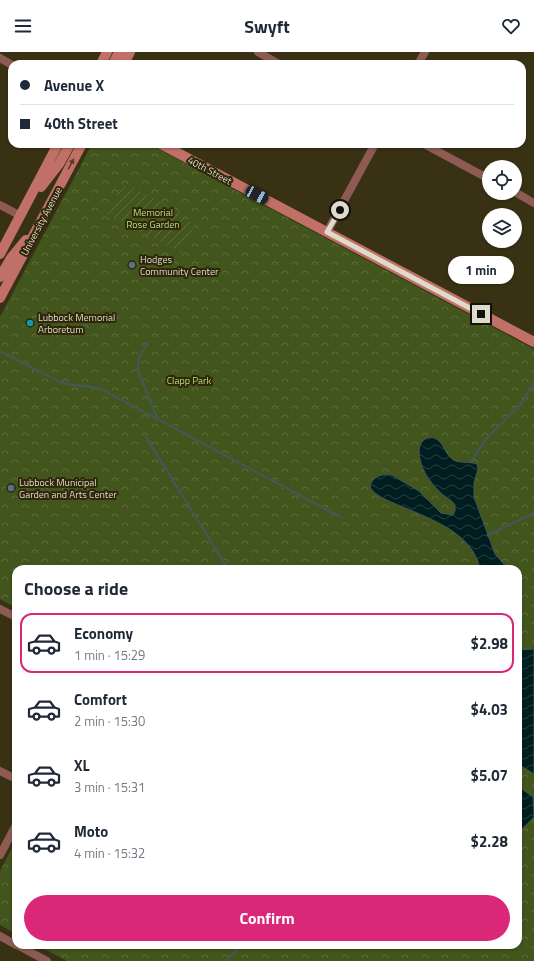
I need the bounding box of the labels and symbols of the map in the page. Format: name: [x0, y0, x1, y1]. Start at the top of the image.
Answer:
street label: 40th Street: [185, 153, 235, 189]
one-way arrow: [68, 159, 74, 170]
street label: University Avenue: [17, 184, 66, 258]
car: [244, 184, 270, 206]
route start: [331, 201, 349, 219]
park label: Memorial Rose Garden: [126, 205, 180, 232]
place label: Hodges Community Center: [140, 252, 219, 279]
callout: 1 min: [448, 256, 514, 284]
marker: Hodges Community Center: [127, 260, 137, 270]
route end: [472, 305, 490, 323]
place label: Lubbock Memorial Arboretum: [38, 310, 115, 337]
marker: Lubbock Memorial Arboretum: [25, 318, 35, 328]
park label: Clapp Park: [167, 373, 212, 388]
place label: Lubbock Municipal Garden and Arts Center: [19, 475, 117, 502]
marker: Lubbock Municipal Garden and Arts Center: [6, 483, 16, 493]

